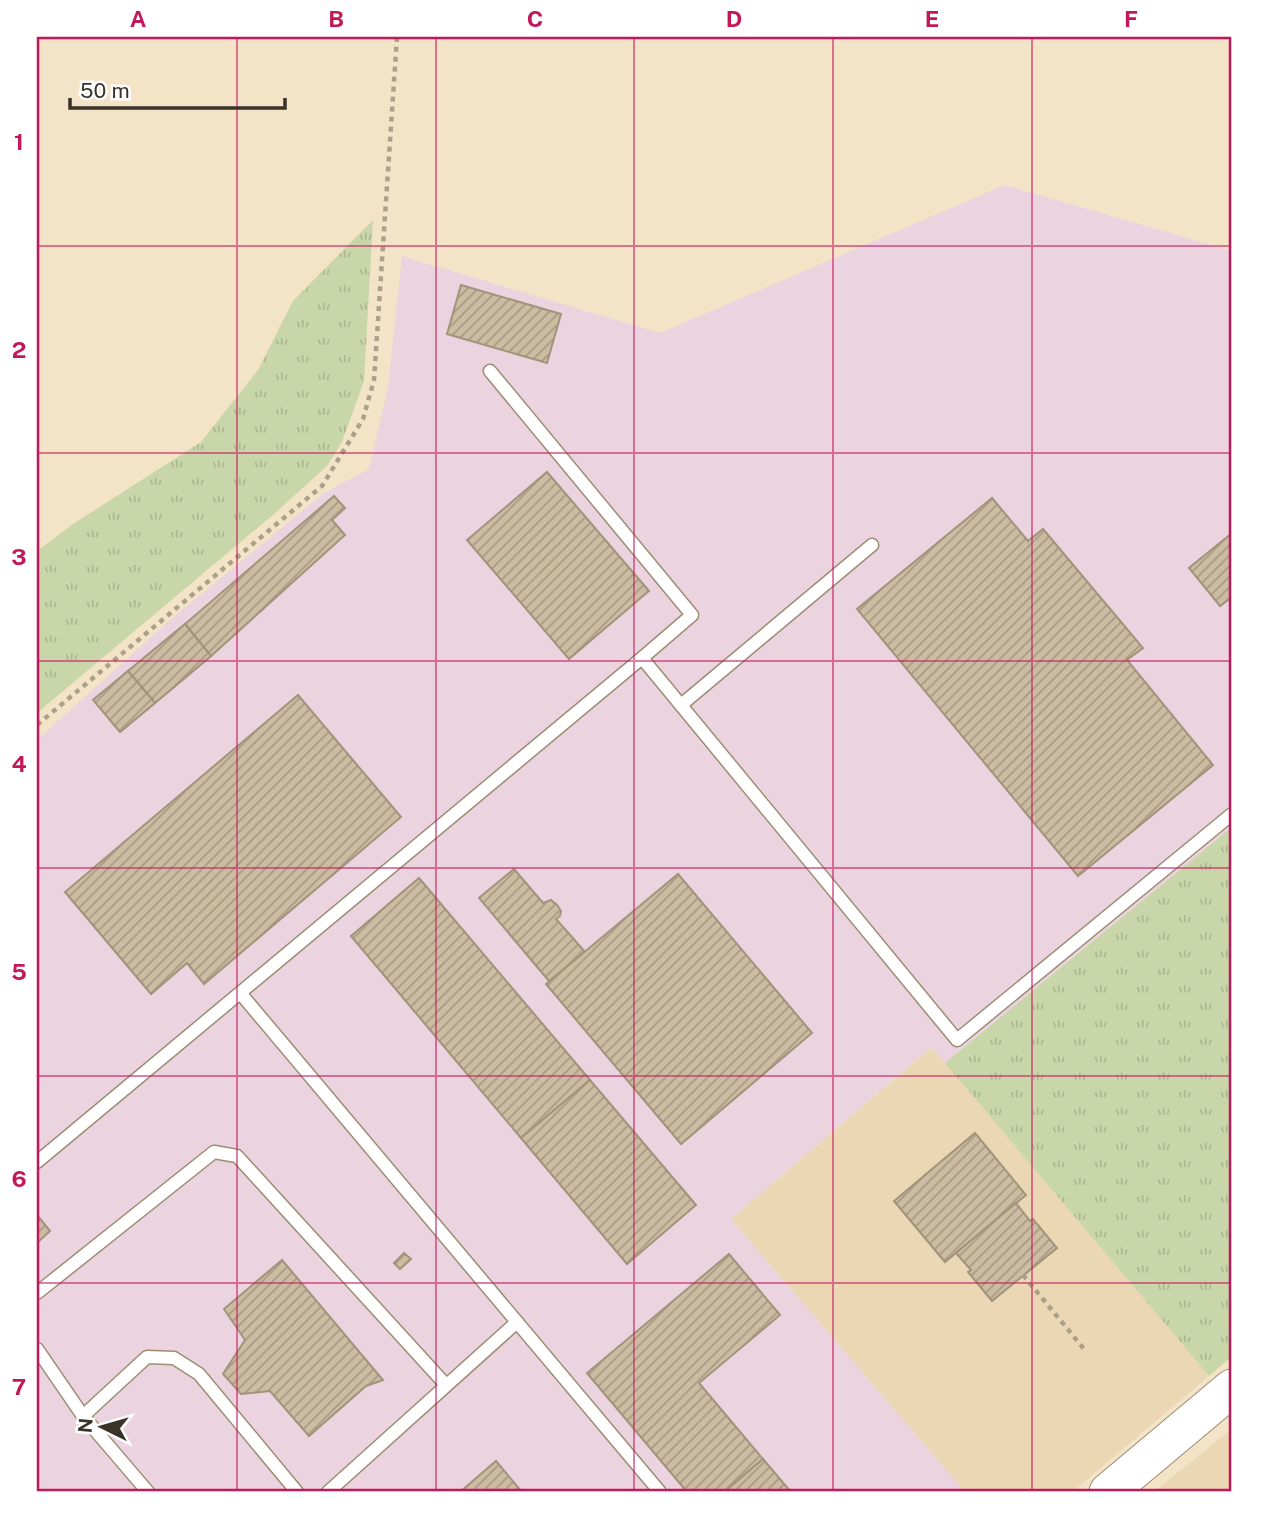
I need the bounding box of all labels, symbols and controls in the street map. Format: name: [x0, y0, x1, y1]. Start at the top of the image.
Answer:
text: A: [130, 5, 147, 32]
text: B: [328, 5, 344, 32]
text: C: [527, 5, 543, 32]
text: D: [726, 5, 742, 32]
text: E: [925, 5, 939, 32]
text: F: [1124, 5, 1138, 32]
scale bar: [70, 66, 285, 110]
text: 50 m: [80, 78, 130, 103]
text: 1: [14, 128, 24, 155]
text: 2: [12, 336, 26, 363]
text: 3: [11, 543, 27, 570]
text: 4: [11, 750, 27, 777]
text: 5: [11, 958, 27, 985]
text: 6: [11, 1165, 27, 1192]
text: 7: [12, 1373, 26, 1400]
north arrow: [66, 1392, 136, 1462]
text: N: [73, 1417, 97, 1434]

